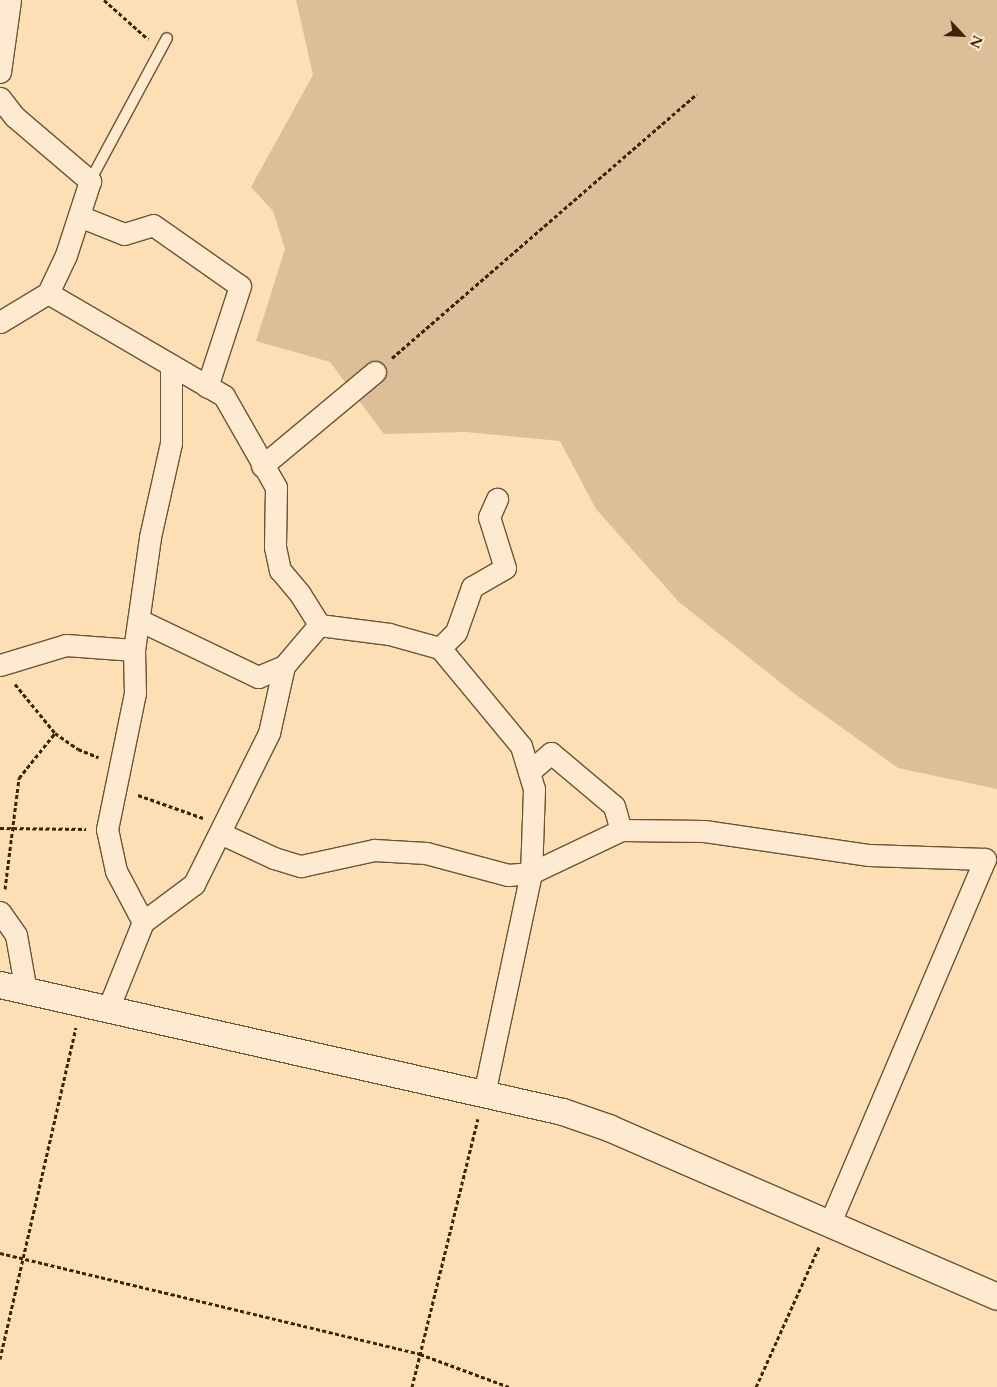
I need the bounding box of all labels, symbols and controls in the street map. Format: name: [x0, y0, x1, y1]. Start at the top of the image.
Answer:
north arrow: [937, 10, 987, 60]
text: N: [965, 32, 987, 51]

